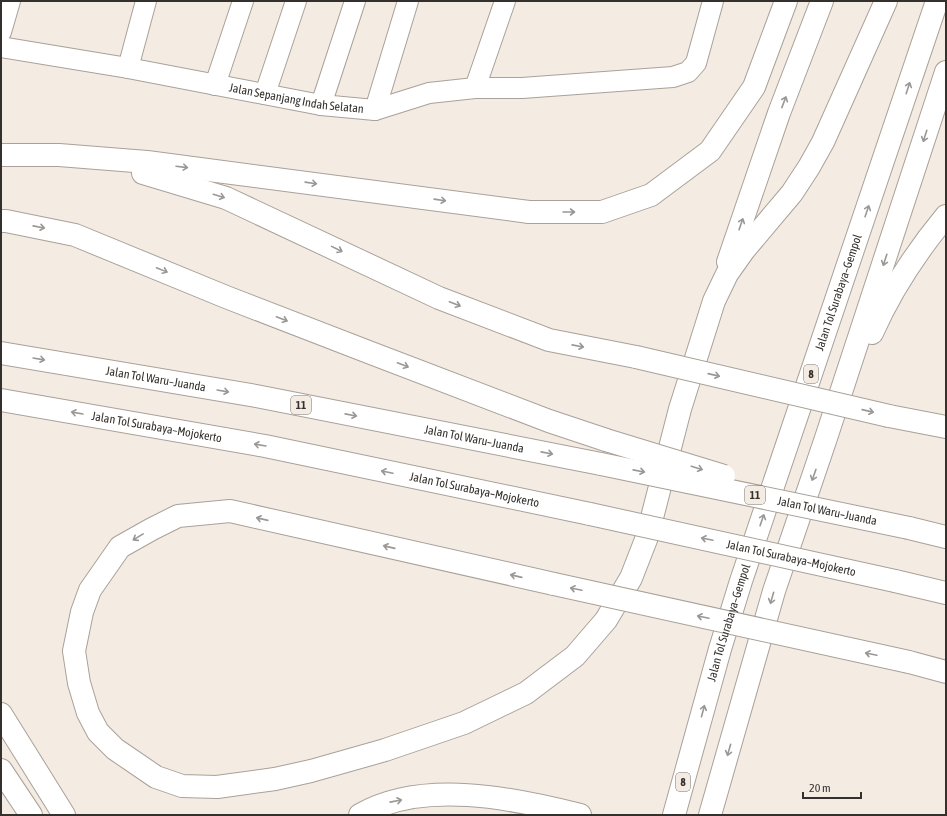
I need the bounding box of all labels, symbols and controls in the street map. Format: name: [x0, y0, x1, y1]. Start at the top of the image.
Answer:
street label: Jalan Sepanjang Indah Selatan: [228, 81, 364, 116]
one-way arrow: [905, 82, 912, 95]
one-way arrow: [780, 96, 788, 108]
one-way arrow: [921, 129, 928, 142]
one-way arrow: [175, 163, 188, 170]
one-way arrow: [304, 179, 317, 187]
one-way arrow: [213, 192, 225, 200]
one-way arrow: [433, 196, 446, 204]
one-way arrow: [864, 205, 871, 218]
one-way arrow: [562, 208, 575, 216]
one-way arrow: [737, 219, 745, 231]
one-way arrow: [32, 224, 45, 232]
street label: Jalan Tol Surabaya–Gempol: [812, 232, 865, 353]
one-way arrow: [331, 246, 343, 253]
one-way arrow: [880, 253, 888, 265]
one-way arrow: [155, 267, 167, 275]
one-way arrow: [449, 301, 461, 309]
one-way arrow: [276, 315, 288, 323]
one-way arrow: [571, 342, 584, 350]
one-way arrow: [33, 356, 46, 364]
one-way arrow: [397, 362, 409, 370]
street label: Jalan Tol Waru–Juanda: [105, 364, 207, 394]
road number: 8: [804, 365, 818, 383]
one-way arrow: [708, 372, 721, 380]
one-way arrow: [216, 387, 229, 395]
road number: 11: [291, 396, 311, 414]
one-way arrow: [71, 408, 84, 416]
one-way arrow: [861, 408, 874, 416]
street label: Jalan Tol Surabaya–Mojokerto: [90, 409, 223, 445]
one-way arrow: [344, 411, 357, 419]
street label: Jalan Tol Waru–Juanda: [423, 422, 525, 456]
one-way arrow: [254, 441, 267, 449]
one-way arrow: [540, 449, 553, 457]
one-way arrow: [690, 465, 703, 472]
one-way arrow: [381, 467, 394, 475]
one-way arrow: [632, 468, 645, 476]
one-way arrow: [809, 468, 817, 480]
street label: Jalan Tol Surabaya–Mojokerto: [408, 469, 541, 510]
road number: 11: [745, 486, 765, 504]
street label: Jalan Tol Waru–Juanda: [776, 494, 878, 528]
one-way arrow: [256, 514, 269, 522]
one-way arrow: [758, 514, 766, 526]
one-way arrow: [132, 533, 144, 541]
one-way arrow: [700, 535, 713, 543]
street label: Jalan Tol Surabaya–Mojokerto: [725, 537, 858, 579]
one-way arrow: [383, 543, 396, 551]
street label: Jalan Tol Surabaya–Gempol: [704, 561, 754, 683]
one-way arrow: [509, 571, 522, 579]
one-way arrow: [569, 585, 582, 593]
one-way arrow: [767, 591, 775, 604]
one-way arrow: [696, 613, 709, 621]
one-way arrow: [864, 649, 877, 657]
one-way arrow: [700, 705, 707, 718]
one-way arrow: [725, 743, 732, 756]
road number: 8: [676, 773, 690, 791]
scale bar: [803, 774, 861, 800]
text: 20 m: [809, 781, 831, 795]
one-way arrow: [389, 797, 402, 805]

